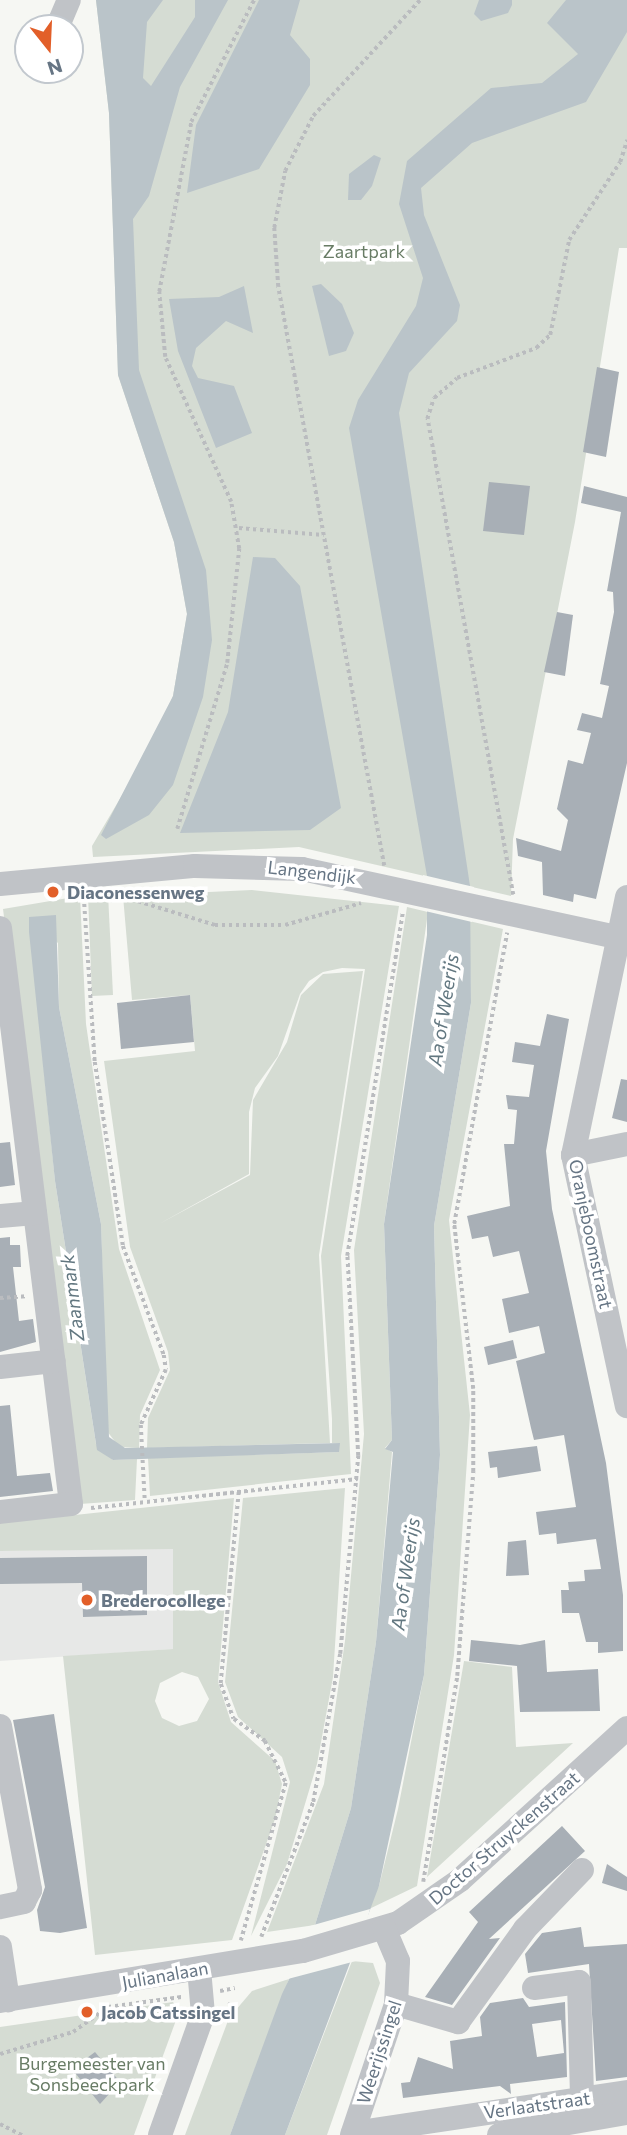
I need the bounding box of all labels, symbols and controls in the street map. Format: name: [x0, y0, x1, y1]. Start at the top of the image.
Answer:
north arrow: [14, 14, 84, 84]
text: N: [45, 54, 65, 81]
park label: Zaartpark: [323, 240, 405, 262]
street label: Langendijk: [267, 856, 357, 888]
place label: Diaconessenweg: [67, 881, 204, 903]
marker: Diaconessenweg: [45, 884, 61, 900]
water label: Aa of Weerijs: [423, 952, 463, 1068]
street label: Oranjeboomstraat: [565, 1157, 617, 1311]
water label: Zaanmark: [55, 1253, 89, 1343]
water label: Aa of Weerijs: [386, 1516, 424, 1632]
place label: Brederocollege: [101, 1589, 225, 1611]
marker: Brederocollege: [79, 1592, 95, 1608]
street label: Doctor Struyckenstraat: [424, 1767, 584, 1909]
street label: Julianalaan: [120, 1957, 210, 1993]
street label: Weerijssingel: [352, 1998, 406, 2106]
place label: Jacob Catssingel: [101, 2001, 235, 2023]
marker: Jacob Catssingel: [79, 2004, 95, 2020]
park label: Burgemeester van Sonsbeeckpark: [19, 2053, 165, 2096]
street label: Verlaatstraat: [482, 2087, 592, 2123]

